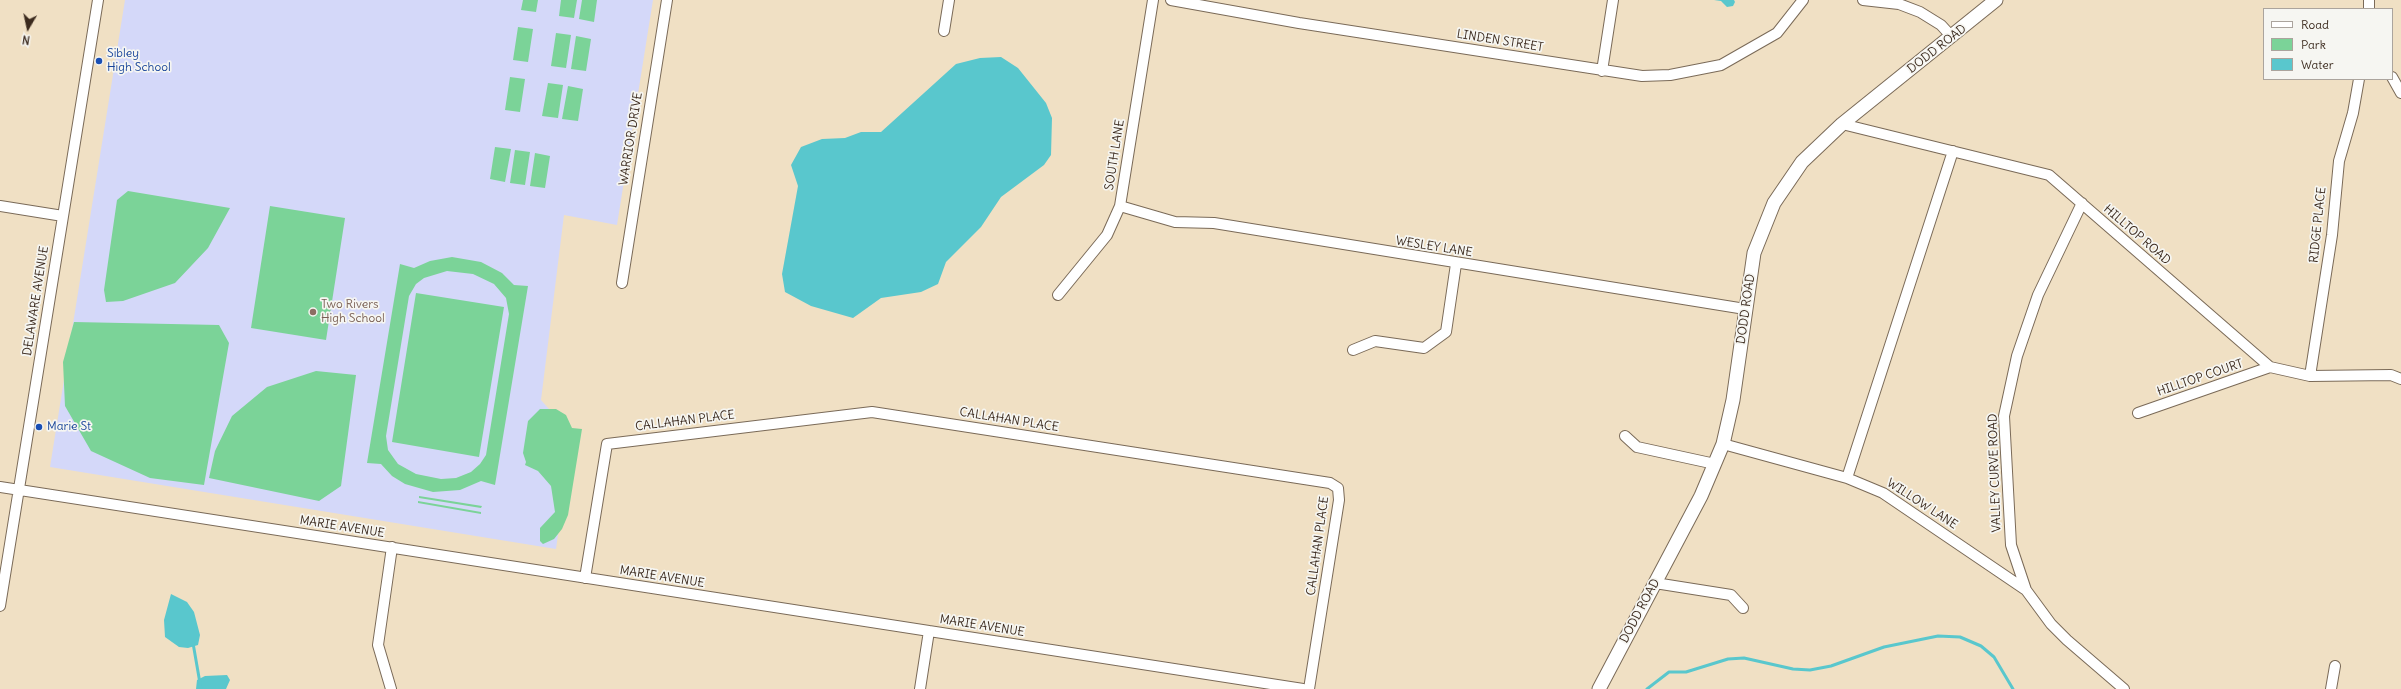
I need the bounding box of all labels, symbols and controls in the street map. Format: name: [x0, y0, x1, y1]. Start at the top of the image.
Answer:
north arrow: [8, 8, 48, 48]
legend: [2263, 8, 2393, 80]
text: Road: [2301, 17, 2329, 32]
street label: DODD ROAD: [1905, 22, 1969, 76]
street label: LINDEN STREET: [1456, 27, 1544, 55]
text: N: [21, 32, 31, 47]
text: Park: [2301, 37, 2326, 52]
place label: Sibley High School: [107, 47, 171, 75]
marker: Sibley High School: [94, 56, 104, 66]
text: Water: [2301, 57, 2334, 72]
street label: WARRIOR DRIVE: [617, 91, 645, 187]
street label: SOUTH LANE: [1102, 119, 1128, 191]
street label: RIDGE PLACE: [2307, 186, 2329, 264]
street label: HILLTOP ROAD: [2101, 202, 2173, 268]
street label: WESLEY LANE: [1395, 234, 1473, 260]
street label: DELAWARE AVENUE: [20, 245, 52, 357]
street label: DODD ROAD: [1734, 273, 1758, 345]
place label: Two Rivers High School: [321, 298, 385, 326]
marker: Two Rivers High School: [308, 307, 318, 317]
street label: HILLTOP COURT: [2155, 357, 2245, 399]
street label: CALLAHAN PLACE: [958, 405, 1060, 435]
street label: CALLAHAN PLACE: [634, 408, 736, 434]
street label: VALLEY CURVE ROAD: [1986, 413, 2004, 533]
place label: Marie St: [47, 420, 91, 434]
marker: Marie St: [34, 422, 44, 432]
street label: WILLOW LANE: [1884, 476, 1960, 532]
street label: CALLAHAN PLACE: [1304, 495, 1332, 597]
street label: MARIE AVENUE: [299, 513, 385, 541]
street label: MARIE AVENUE: [619, 563, 705, 591]
street label: DODD ROAD: [1617, 576, 1663, 646]
street label: MARIE AVENUE: [939, 612, 1025, 640]

